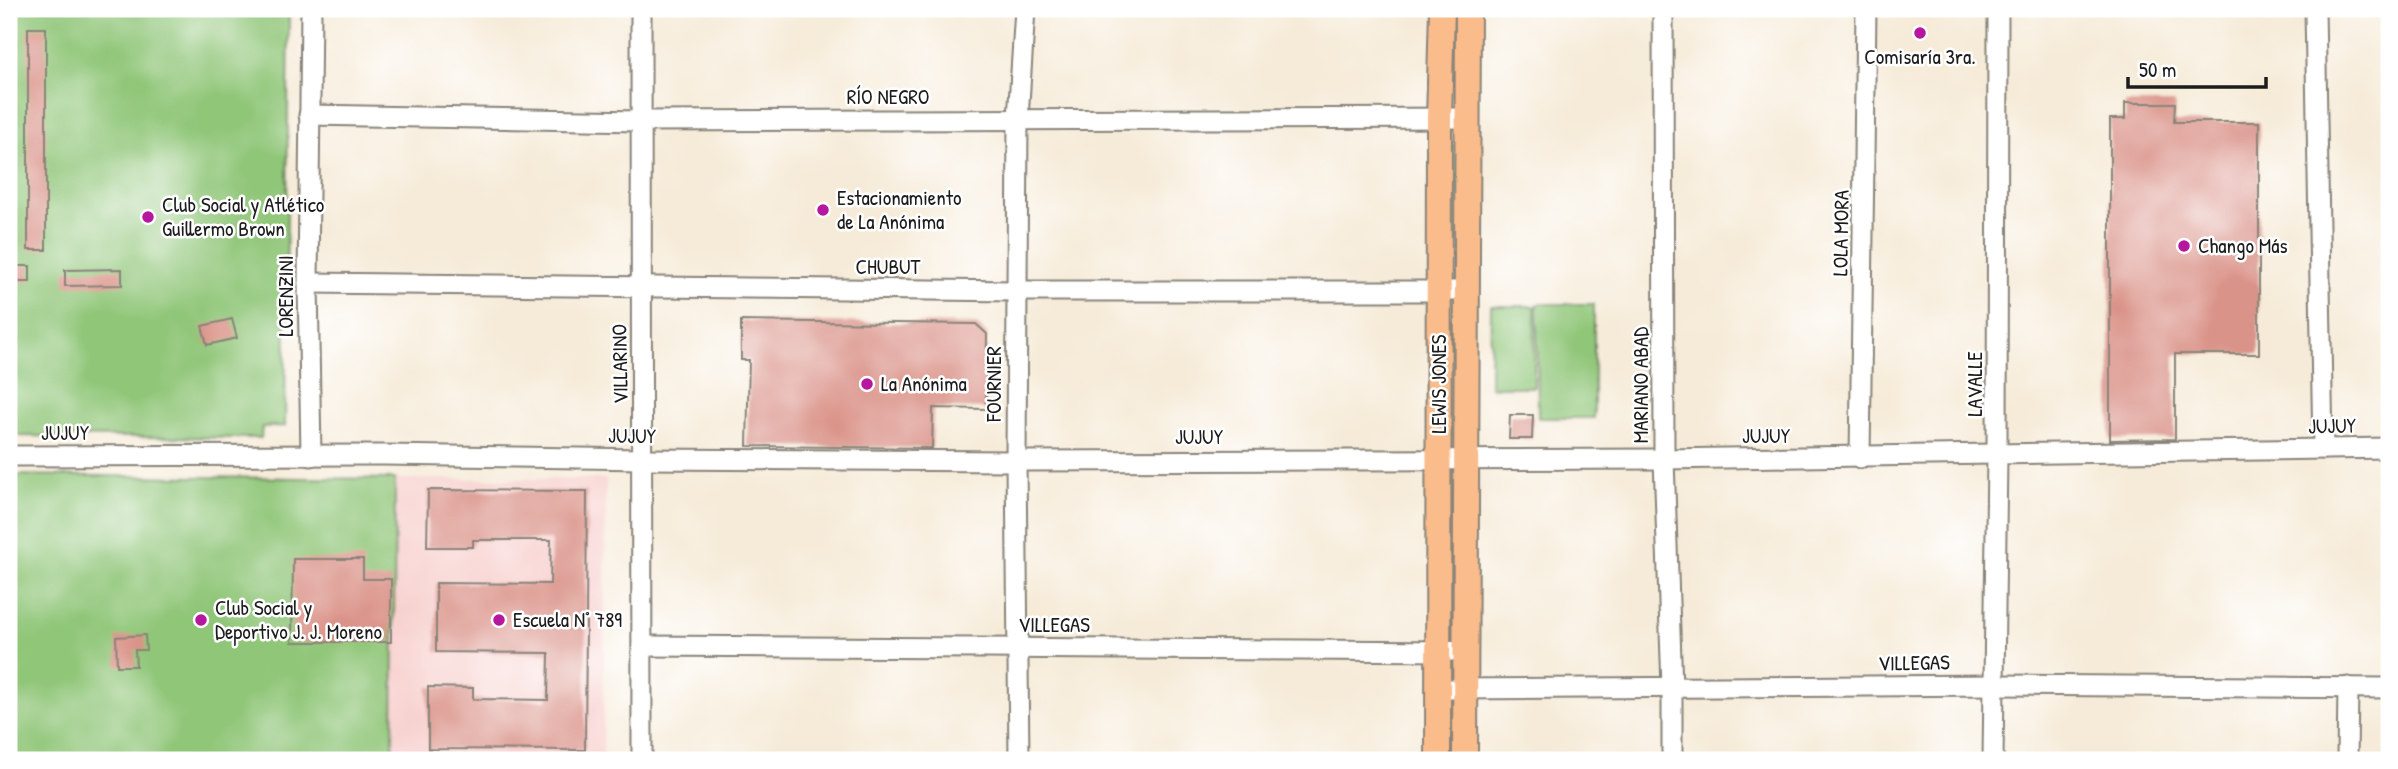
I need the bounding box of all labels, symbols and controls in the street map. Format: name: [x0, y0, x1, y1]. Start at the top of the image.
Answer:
marker: Comisaría 3ra.: [1912, 25, 1928, 41]
place label: Comisaría 3ra.: [1864, 42, 1976, 71]
scale bar: [2128, 46, 2267, 90]
text: 50 m: [2139, 55, 2176, 84]
street label: RÍO NEGRO: [847, 82, 929, 111]
place label: Estacionamiento de La Anónima: [837, 183, 961, 236]
place label: Club Social y Atlético Guillermo Brown: [162, 190, 324, 243]
street label: LOLA MORA: [1825, 190, 1856, 276]
marker: Estacionamiento de La Anónima: [815, 202, 831, 218]
marker: Club Social y Atlético Guillermo Brown: [140, 209, 156, 225]
place label: Chango Más: [2198, 231, 2288, 260]
marker: Chango Más: [2176, 238, 2192, 254]
street label: CHUBUT: [856, 252, 922, 281]
street label: LORENZINI: [271, 255, 300, 337]
street label: VILLARINO: [604, 324, 635, 404]
street label: MARIANO ABAD: [1626, 327, 1655, 443]
street label: LEWIS JONES: [1424, 334, 1453, 433]
street label: FOURNIER: [979, 346, 1008, 423]
street label: LAVALLE: [1960, 351, 1989, 417]
place label: La Anónima: [881, 369, 967, 398]
marker: La Anónima: [859, 376, 875, 392]
street label: JUJUY: [2308, 411, 2357, 440]
street label: JUJUY: [41, 418, 90, 447]
street label: JUJUY: [608, 421, 657, 450]
street label: JUJUY: [1742, 421, 1791, 450]
street label: JUJUY: [1175, 422, 1224, 451]
place label: Club Social y Deportivo J. J. Moreno: [215, 593, 382, 646]
place label: Escuela N° 789: [513, 605, 622, 634]
street label: VILLEGAS: [1018, 610, 1090, 639]
marker: Club Social y Deportivo J. J. Moreno: [193, 612, 209, 628]
marker: Escuela N° 789: [491, 612, 507, 628]
street label: VILLEGAS: [1878, 647, 1950, 678]

